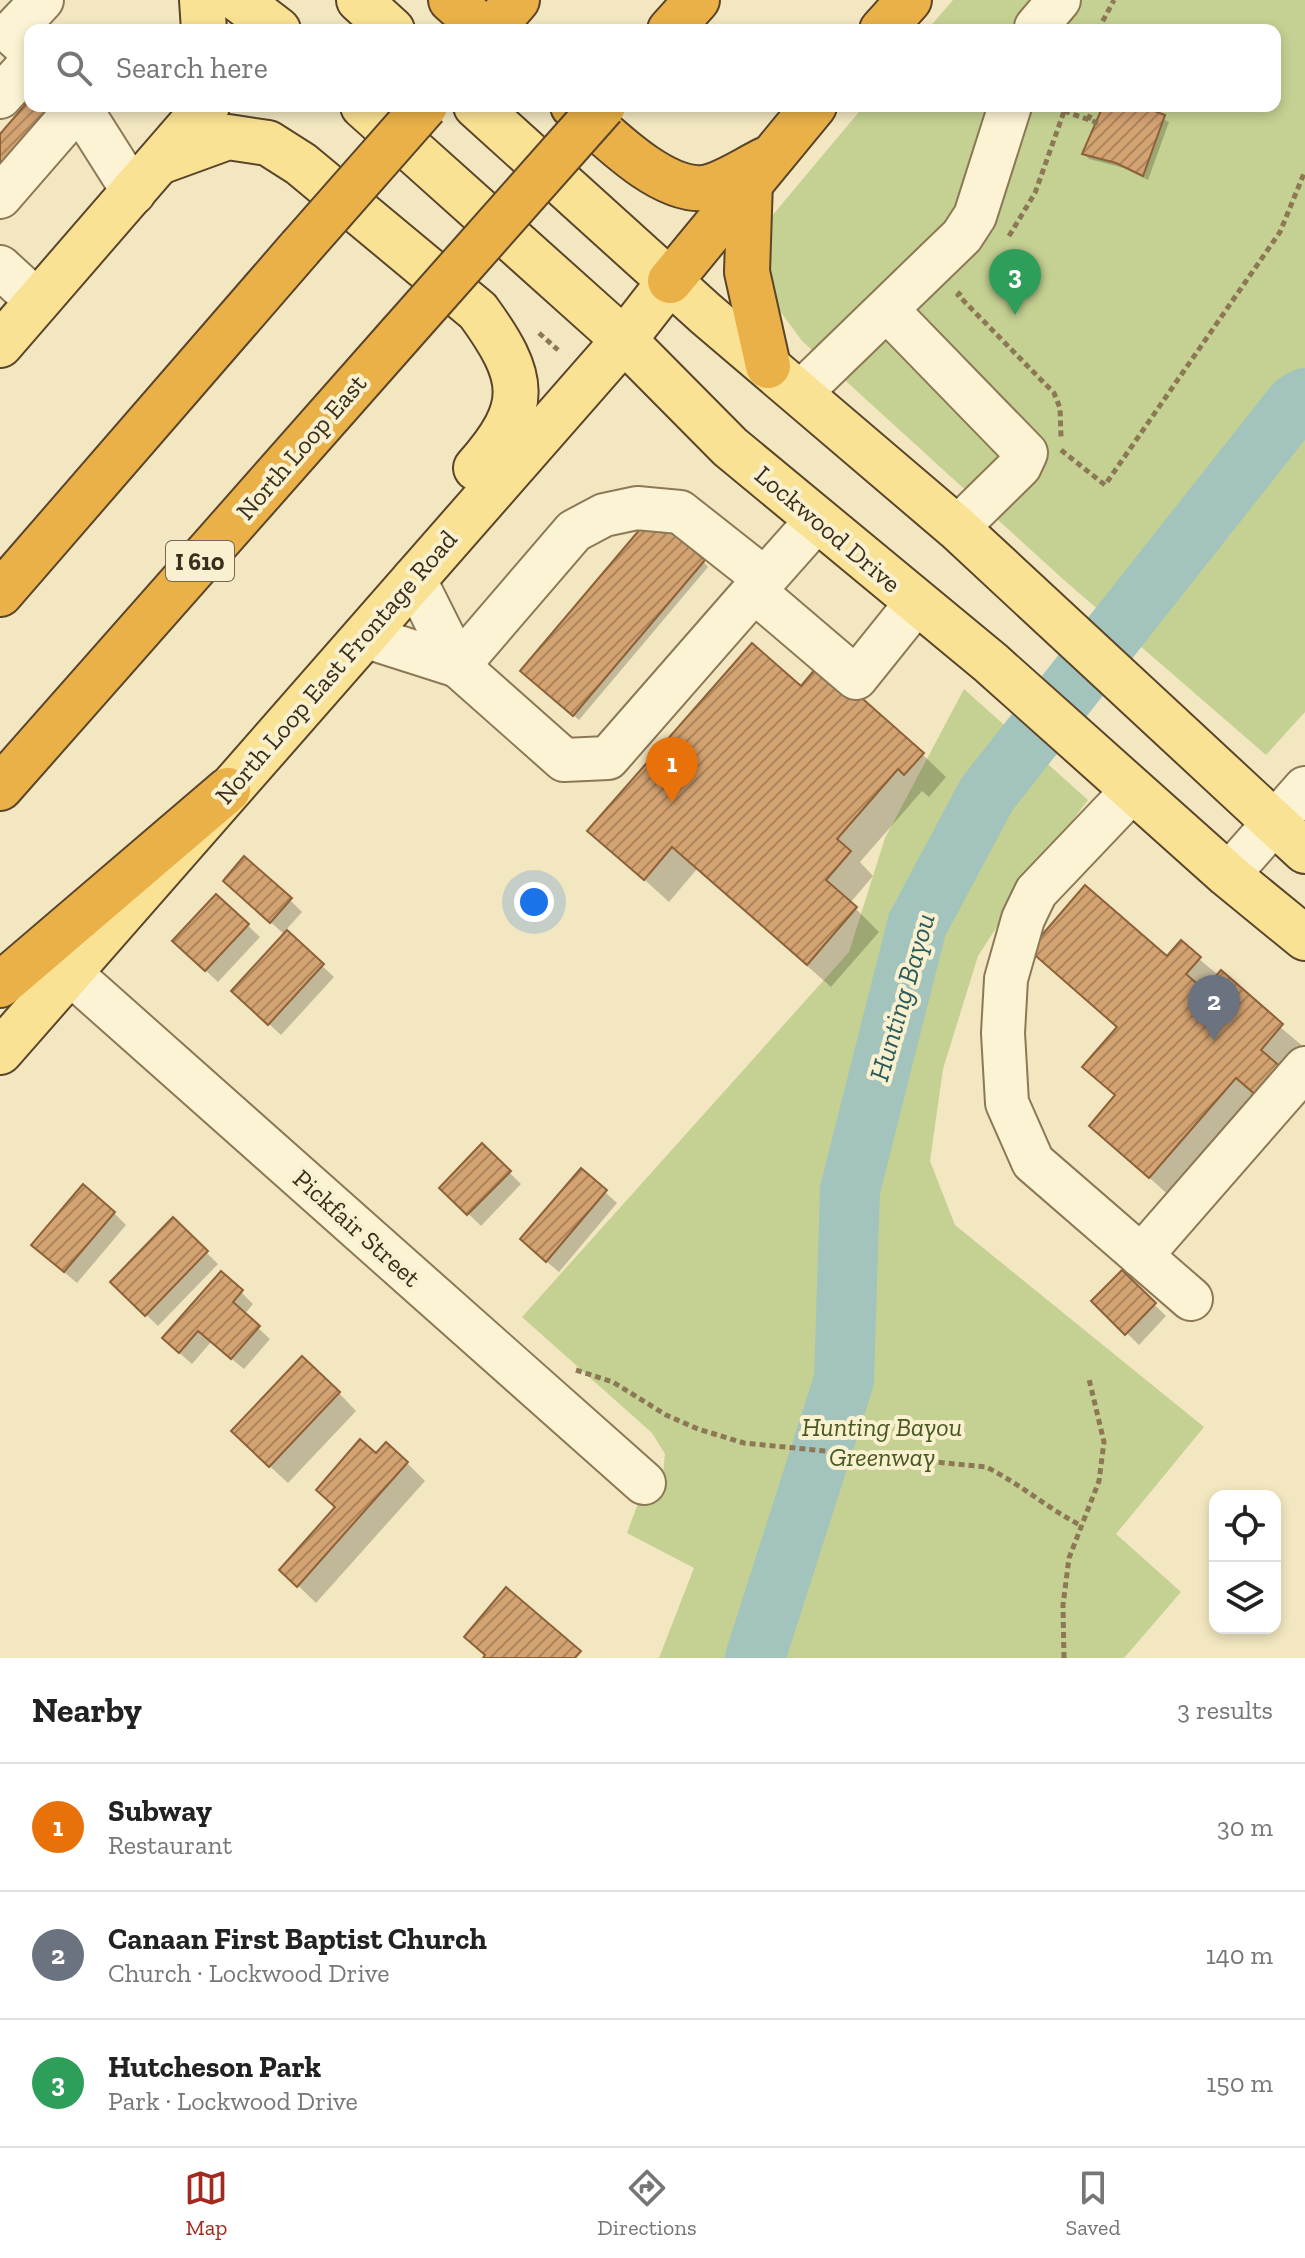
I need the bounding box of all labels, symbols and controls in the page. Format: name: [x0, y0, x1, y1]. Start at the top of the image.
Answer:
search box: [24, 24, 1281, 112]
icon: search: [52, 46, 96, 90]
text: Search here: [116, 50, 268, 86]
pin: 3: [989, 249, 1041, 315]
street label: North Loop East: [229, 367, 373, 526]
street label: Lockwood Drive: [748, 459, 908, 599]
street label: North Loop East Frontage Road: [208, 523, 464, 811]
road number: I 610: [166, 541, 234, 581]
pin: 1: [646, 737, 698, 803]
your location: [514, 882, 554, 922]
water label: Hunting Bayou: [862, 909, 942, 1085]
pin: 2: [1188, 975, 1240, 1041]
street label: Pickfair Street: [287, 1162, 428, 1294]
park label: Hunting Bayou Greenway: [802, 1411, 962, 1473]
map controls: [1209, 1490, 1281, 1634]
button: locate: [1209, 1490, 1281, 1562]
button: layers: [1209, 1562, 1281, 1634]
text: Nearby: [32, 1690, 142, 1731]
text: 3 results: [1177, 1694, 1273, 1726]
text: Subway: [108, 1793, 212, 1829]
text: 1: [53, 1811, 63, 1843]
text: 30 m: [1217, 1811, 1273, 1843]
text: Restaurant: [108, 1829, 232, 1861]
text: Canaan First Baptist Church: [108, 1921, 487, 1957]
text: 2: [51, 1939, 65, 1971]
text: 140 m: [1206, 1939, 1273, 1971]
text: Church · Lockwood Drive: [108, 1957, 389, 1989]
text: Hutcheson Park: [108, 2049, 321, 2085]
text: 3: [51, 2067, 65, 2099]
text: 150 m: [1206, 2067, 1273, 2099]
text: Park · Lockwood Drive: [108, 2085, 358, 2117]
tab: Map: [184, 2166, 228, 2241]
tab: Directions: [597, 2166, 697, 2241]
tab: Saved: [1065, 2166, 1121, 2241]

